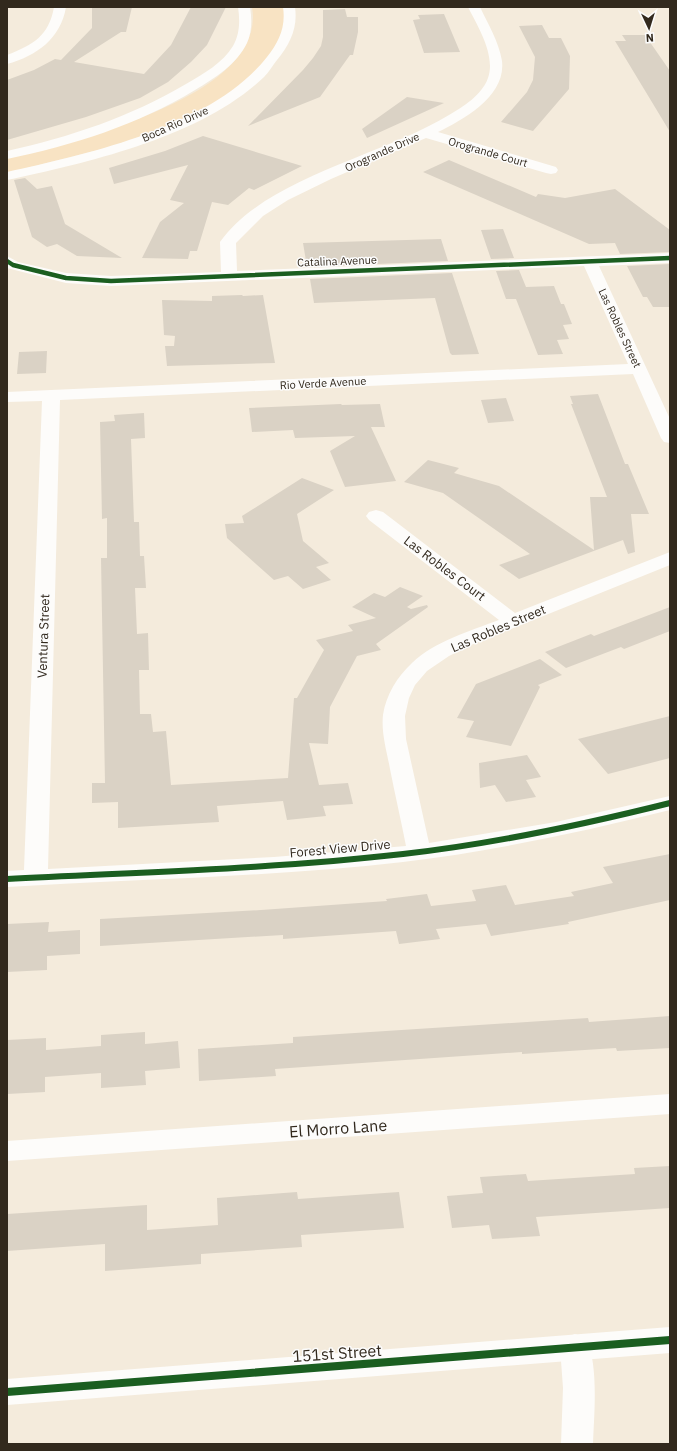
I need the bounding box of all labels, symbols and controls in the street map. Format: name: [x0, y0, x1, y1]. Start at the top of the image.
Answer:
north arrow: [629, 8, 669, 48]
text: N: [645, 31, 654, 45]
street label: Boca Rio Drive: [140, 103, 210, 145]
street label: Orogrande Drive: [342, 129, 422, 175]
street label: Orogrande Court: [447, 134, 529, 170]
street label: Catalina Avenue: [297, 253, 377, 269]
street label: Las Robles Street: [596, 286, 645, 370]
street label: Rio Verde Avenue: [279, 374, 367, 392]
street label: Las Robles Court: [400, 532, 489, 605]
street label: Ventura Street: [34, 594, 53, 678]
street label: Las Robles Street: [448, 601, 548, 656]
street label: Forest View Drive: [289, 836, 391, 861]
street label: El Morro Lane: [288, 1115, 388, 1141]
street label: 151st Street: [292, 1340, 382, 1366]

